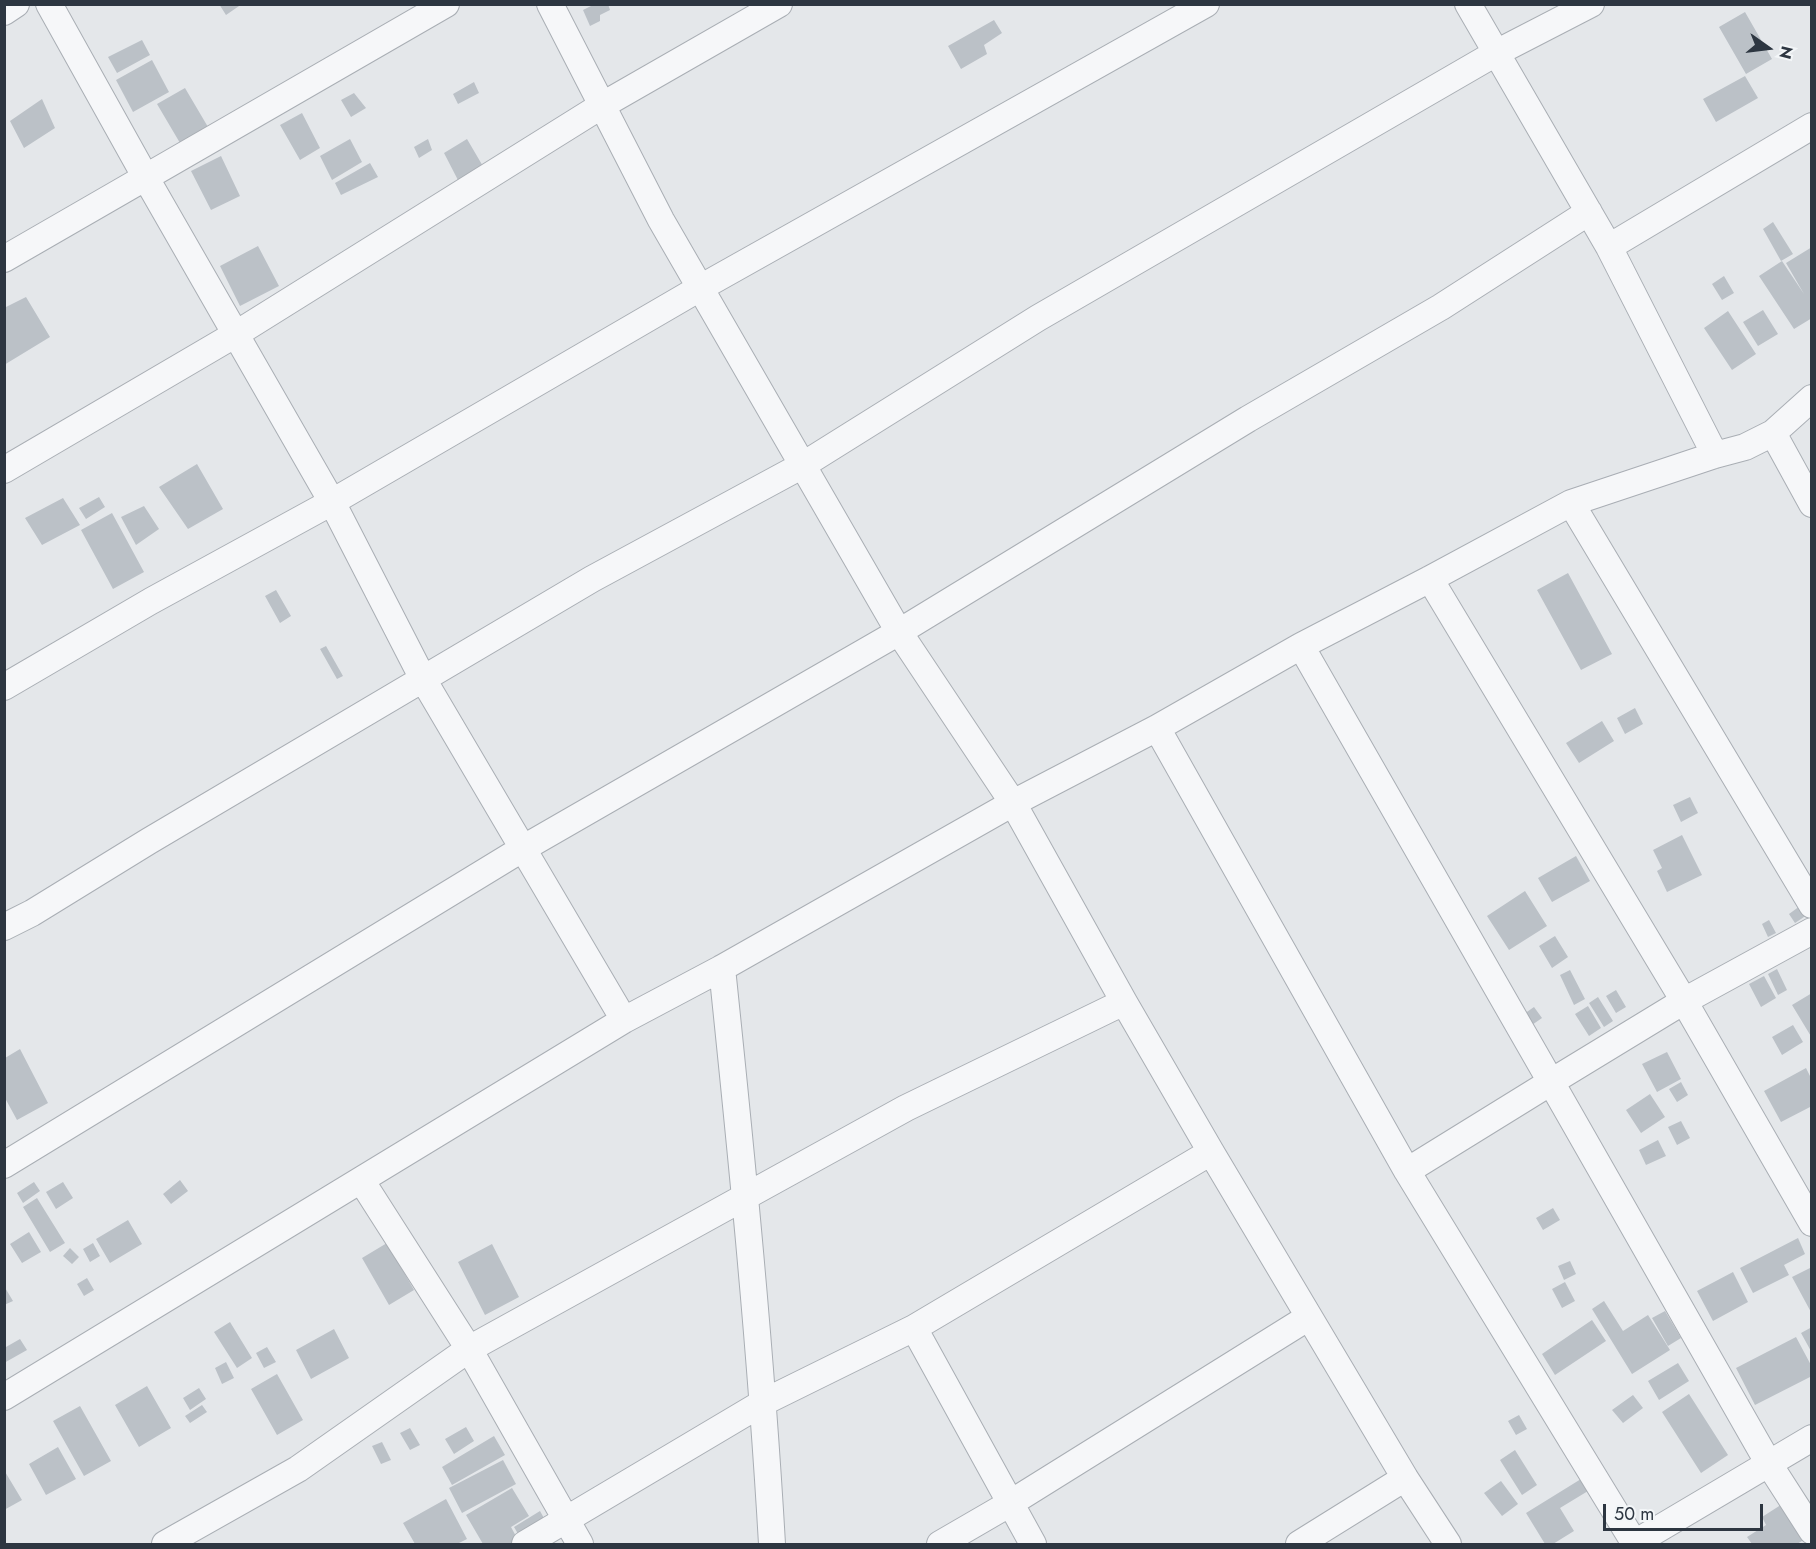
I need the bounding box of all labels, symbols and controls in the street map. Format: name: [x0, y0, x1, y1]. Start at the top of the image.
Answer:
north arrow: [1738, 18, 1798, 78]
text: N: [1773, 44, 1799, 61]
scale bar: [1606, 1492, 1766, 1530]
text: 50 m: [1614, 1501, 1654, 1527]

